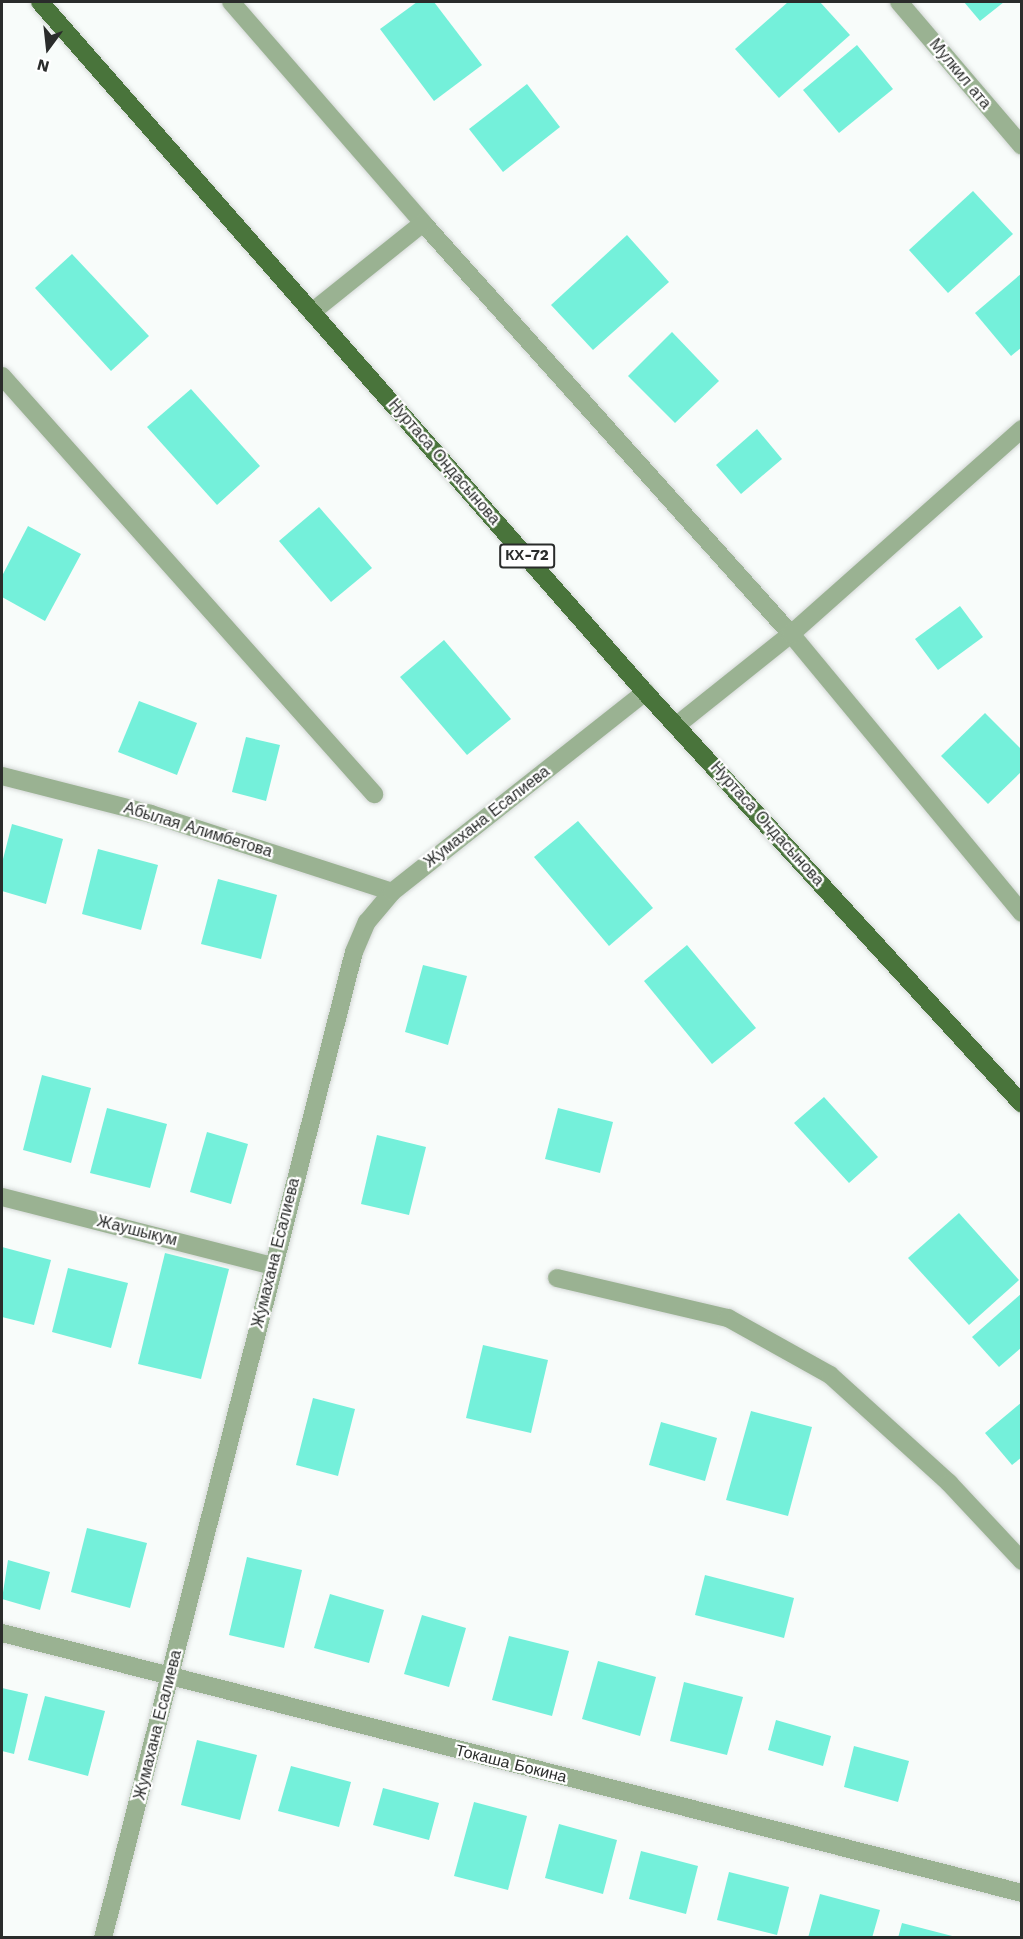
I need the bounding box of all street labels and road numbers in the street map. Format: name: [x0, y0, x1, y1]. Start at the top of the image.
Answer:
street label: Мулкил ата: [925, 35, 995, 113]
street label: Нуртаса Ондасынова: [384, 395, 504, 529]
road number: КХ-72: [498, 544, 556, 568]
street label: Нуртаса Ондасынова: [706, 758, 828, 890]
street label: Жумахана Есалиева: [420, 762, 554, 872]
street label: Абылая Алимбетова: [122, 798, 274, 862]
street label: Жумахана Есалиева: [248, 1176, 304, 1330]
street label: Жаушыкум: [95, 1212, 179, 1250]
street label: Жумахана Есалиева: [130, 1648, 186, 1802]
street label: Токаша Бокина: [453, 1741, 569, 1787]

